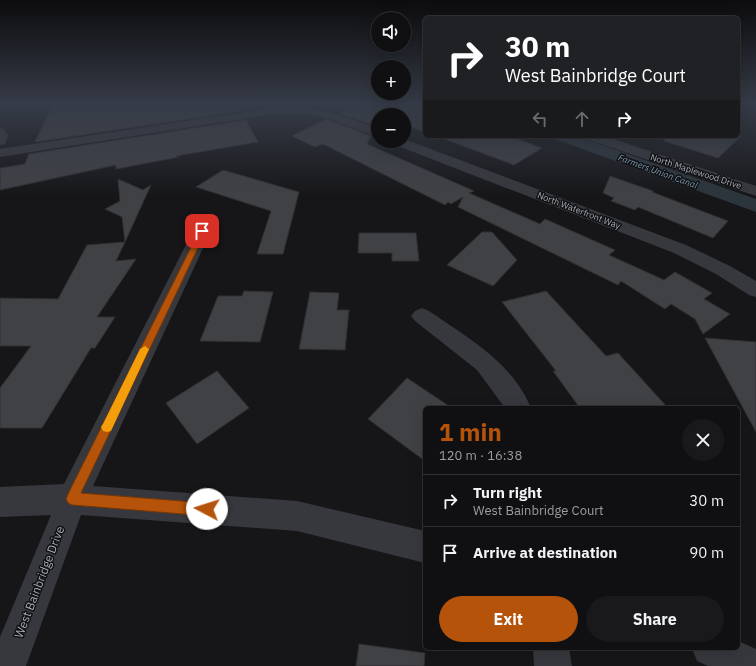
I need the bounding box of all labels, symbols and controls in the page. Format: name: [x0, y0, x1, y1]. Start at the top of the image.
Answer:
map controls: [371, 12, 411, 148]
button: sound: [371, 12, 411, 52]
text: 30 m: [505, 28, 570, 65]
icon: right: [439, 32, 491, 84]
button: +: [371, 60, 411, 100]
text: West Bainbridge Court: [505, 64, 686, 87]
button: −: [371, 108, 411, 148]
icon: left: [529, 108, 551, 130]
icon: ahead: [571, 108, 593, 130]
icon: right: [613, 108, 635, 130]
water label: Farmers Union Canal: [617, 151, 700, 191]
street label: North Maplewood Drive: [649, 151, 743, 191]
street label: North Waterfront Way: [536, 189, 623, 231]
pin: [185, 214, 219, 248]
icon: arrive: [191, 220, 213, 242]
text: 1 min: [439, 416, 502, 448]
button: close: [682, 419, 724, 461]
text: 120 m · 16:38: [439, 447, 522, 464]
text: Turn right: [473, 483, 542, 502]
position arrow: [186, 488, 228, 530]
icon: right: [439, 490, 461, 512]
text: 30 m: [689, 491, 724, 510]
text: West Bainbridge Court: [473, 502, 604, 519]
street label: West Bainbridge Drive: [11, 523, 67, 640]
icon: arrive: [439, 542, 461, 564]
text: Arrive at destination: [473, 543, 617, 562]
text: 90 m: [689, 543, 724, 562]
button: Exit: [439, 596, 578, 642]
button: Share: [586, 596, 724, 642]

